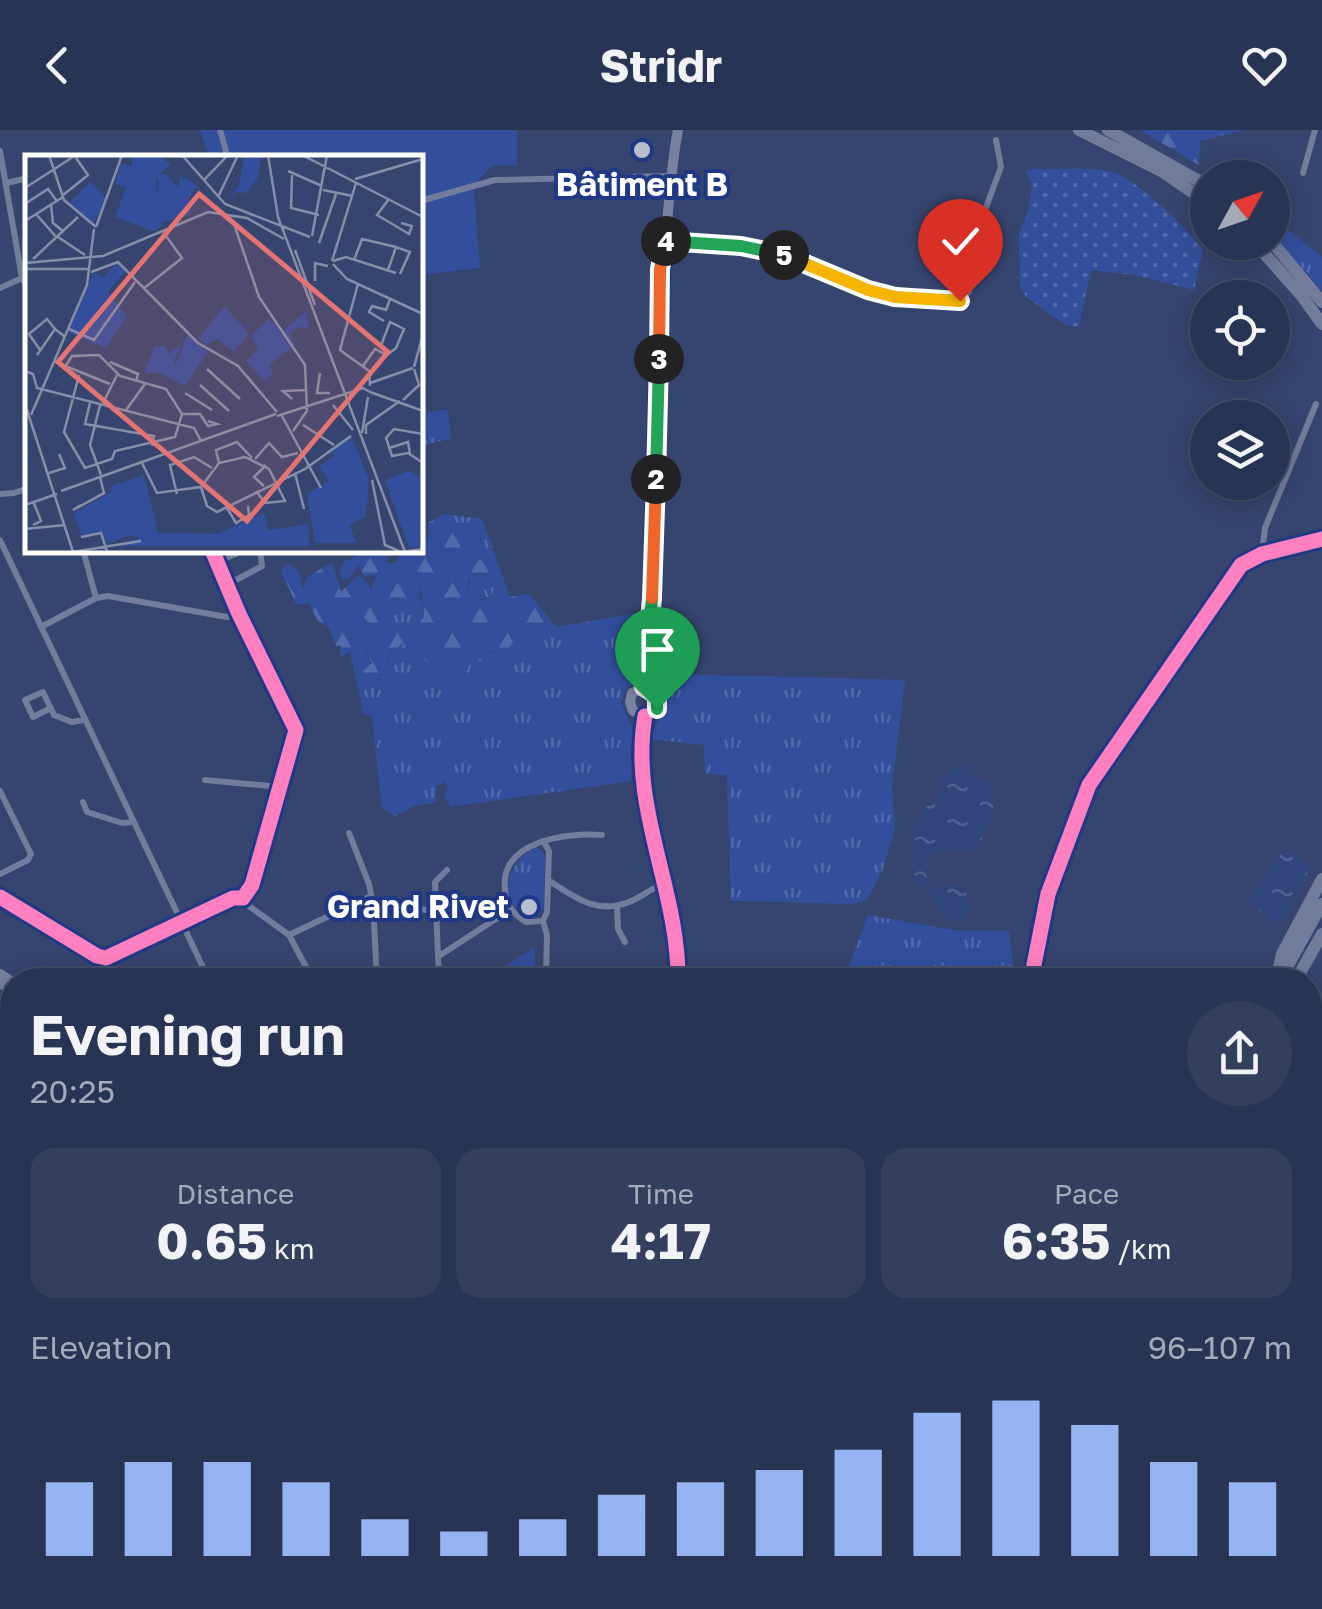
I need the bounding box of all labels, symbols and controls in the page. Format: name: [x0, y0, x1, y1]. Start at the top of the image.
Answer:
icon: back: [30, 38, 85, 93]
text: Stridr: [600, 38, 722, 92]
icon: heart: [1237, 38, 1292, 93]
marker: Bâtiment B: [631, 139, 653, 161]
inset map: [25, 155, 422, 552]
north arrow: [1190, 160, 1290, 260]
map controls: [1190, 160, 1290, 500]
place label: Bâtiment B: [556, 165, 728, 203]
pin: [918, 199, 1003, 302]
icon: check: [933, 214, 988, 269]
pin: 4: [641, 216, 691, 266]
text: 4: [657, 224, 675, 257]
pin: 5: [759, 230, 809, 280]
text: 5: [775, 238, 793, 271]
button: locate: [1190, 280, 1290, 380]
pin: 3: [634, 334, 684, 384]
text: 3: [650, 342, 668, 375]
button: layers: [1190, 400, 1290, 500]
pin: 2: [631, 454, 681, 504]
text: 2: [647, 462, 665, 495]
pin: [615, 607, 700, 710]
icon: arrive: [630, 622, 685, 677]
place label: Grand Rivet: [327, 887, 509, 925]
marker: Grand Rivet: [518, 896, 540, 918]
text: Evening run: [30, 1001, 345, 1067]
button: share: [1187, 1001, 1292, 1106]
text: 20:25: [30, 1072, 115, 1110]
text: Distance: [176, 1177, 294, 1210]
text: Time: [628, 1177, 694, 1210]
text: Pace: [1054, 1177, 1119, 1210]
text: 0.65: [156, 1210, 267, 1270]
text: 4:17: [611, 1210, 711, 1270]
text: 6:35: [1002, 1210, 1111, 1270]
text: km: [267, 1232, 315, 1265]
text: /km: [1111, 1232, 1172, 1265]
text: Elevation: [30, 1328, 172, 1366]
text: 96–107 m: [1148, 1328, 1292, 1366]

